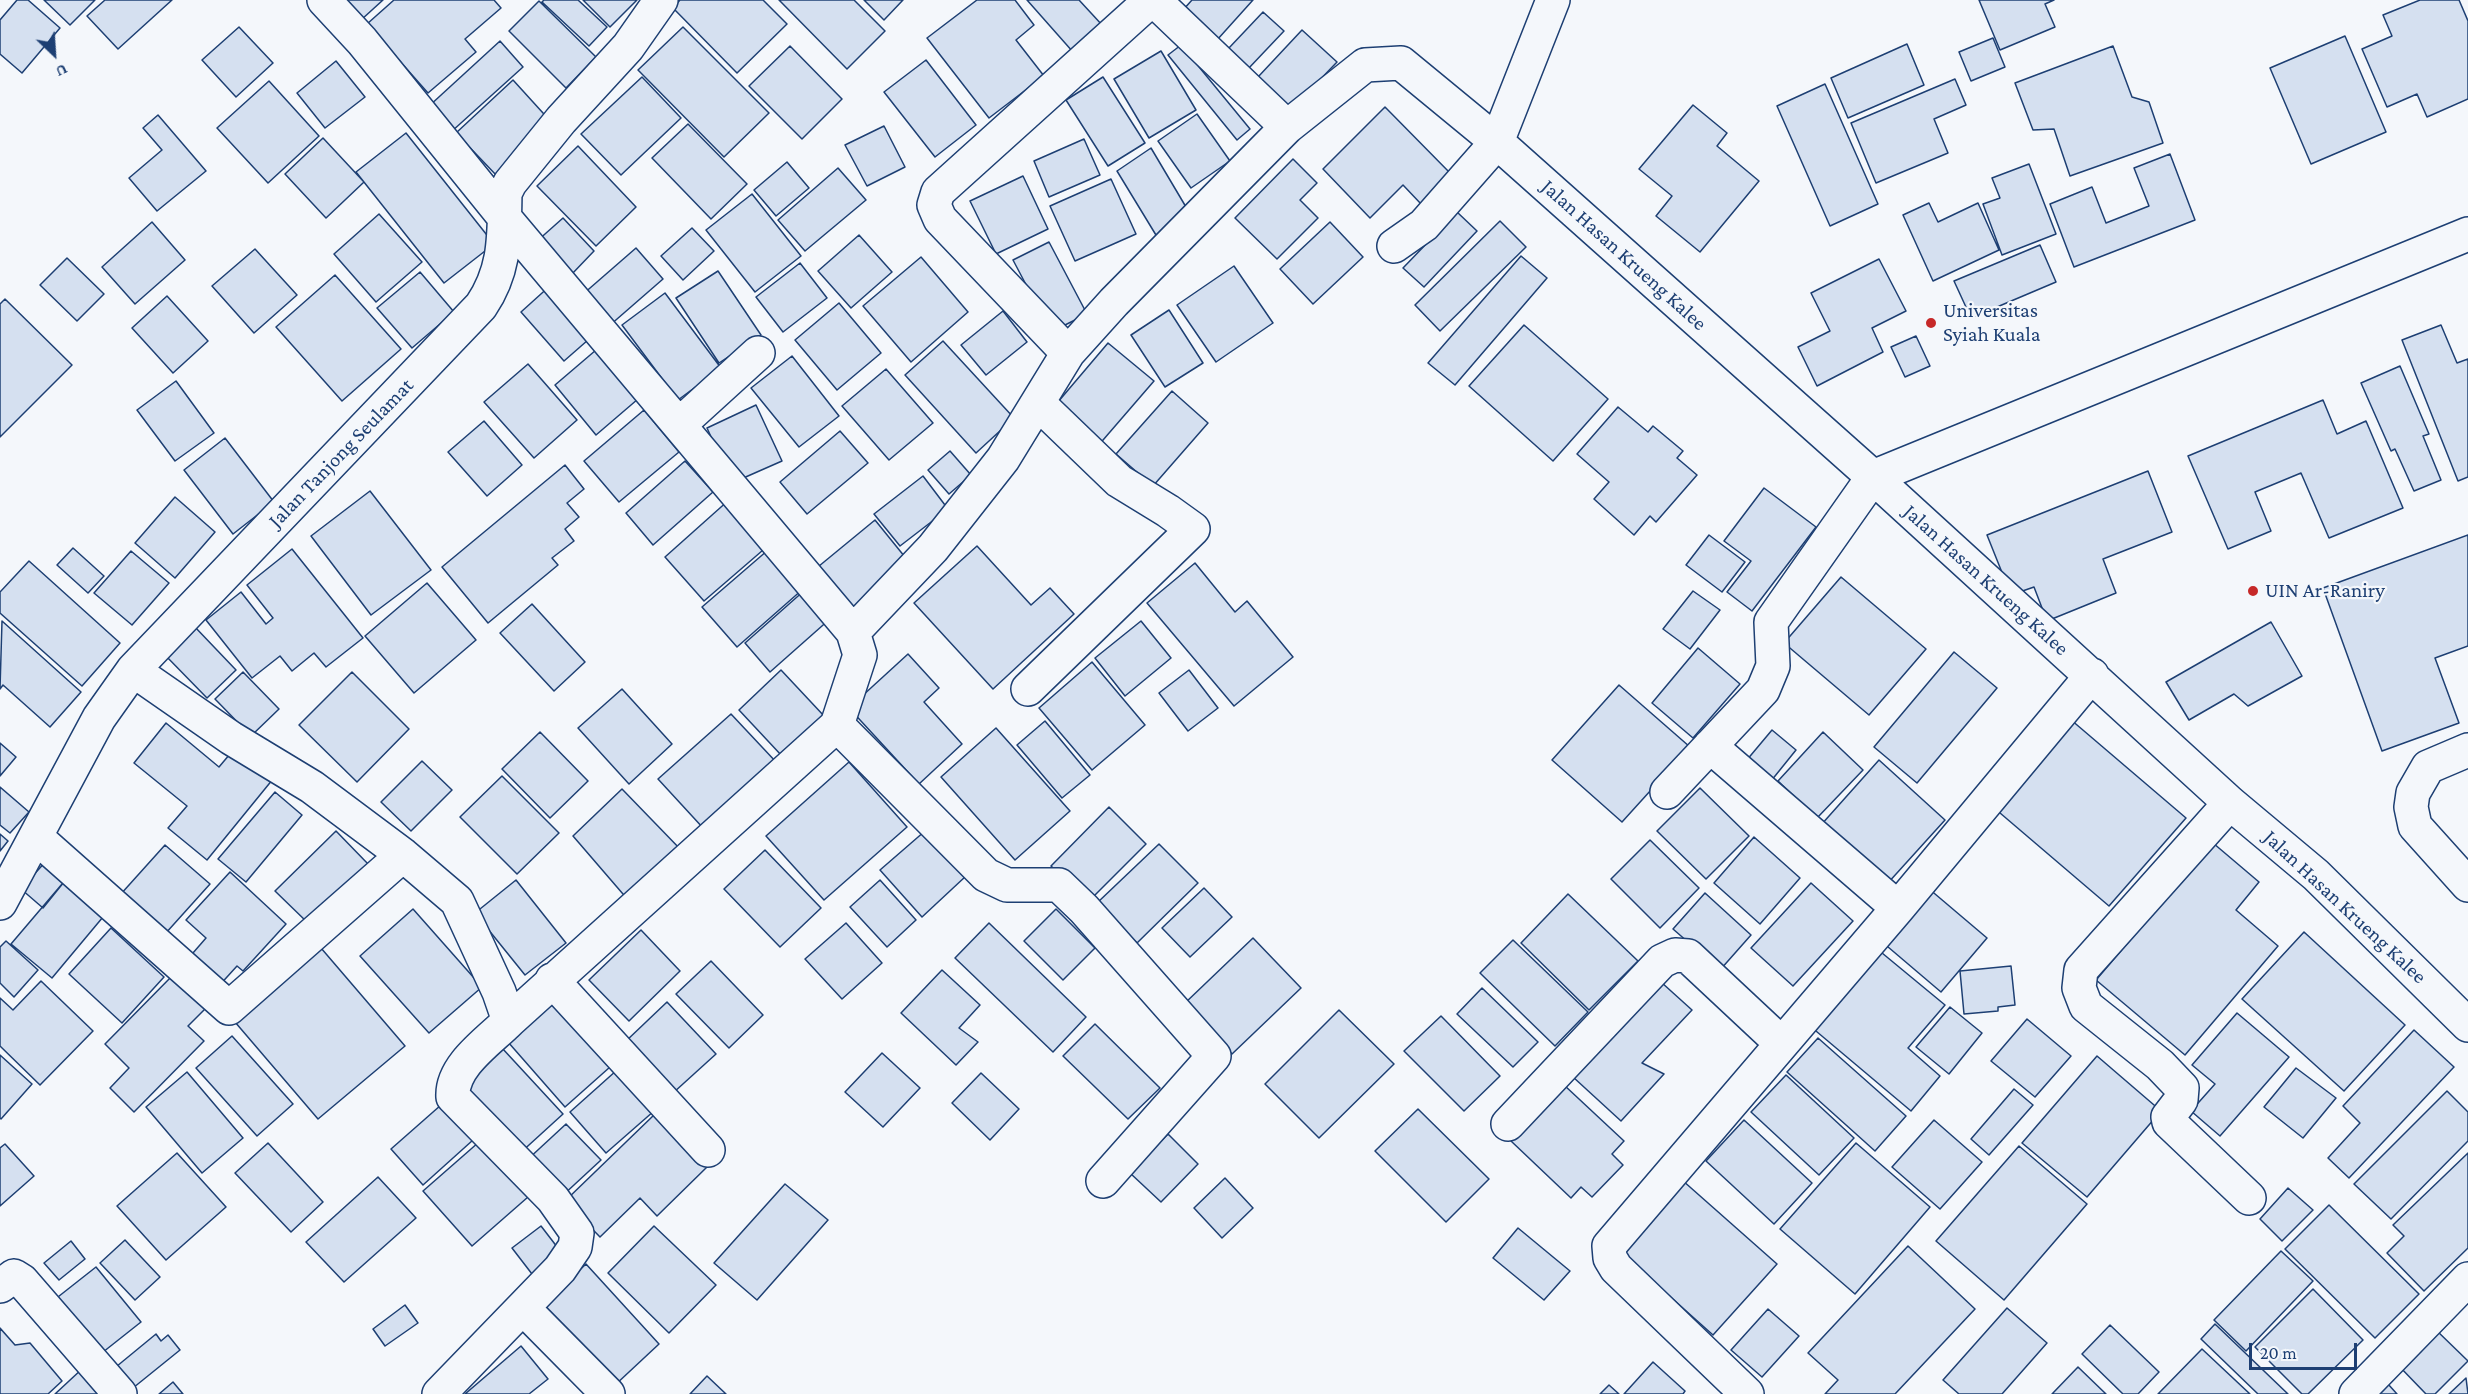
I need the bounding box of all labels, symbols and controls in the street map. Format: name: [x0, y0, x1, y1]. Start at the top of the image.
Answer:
north arrow: [24, 24, 84, 84]
text: U: [53, 61, 70, 81]
street label: Jalan Hasan Krueng Kalee: [1536, 174, 1712, 336]
place label: Universitas Syiah Kuala: [1943, 298, 2041, 348]
marker: Universitas Syiah Kuala: [1924, 316, 1938, 330]
street label: Jalan Tanjong Seulamat: [263, 373, 419, 533]
street label: Jalan Hasan Krueng Kalee: [1898, 499, 2074, 661]
place label: UIN Ar-Raniry: [2265, 578, 2385, 604]
marker: UIN Ar-Raniry: [2246, 584, 2260, 598]
street label: Jalan Hasan Krueng Kalee: [2258, 825, 2432, 989]
scale bar: [2252, 1331, 2360, 1369]
text: 20 m: [2260, 1343, 2297, 1363]

